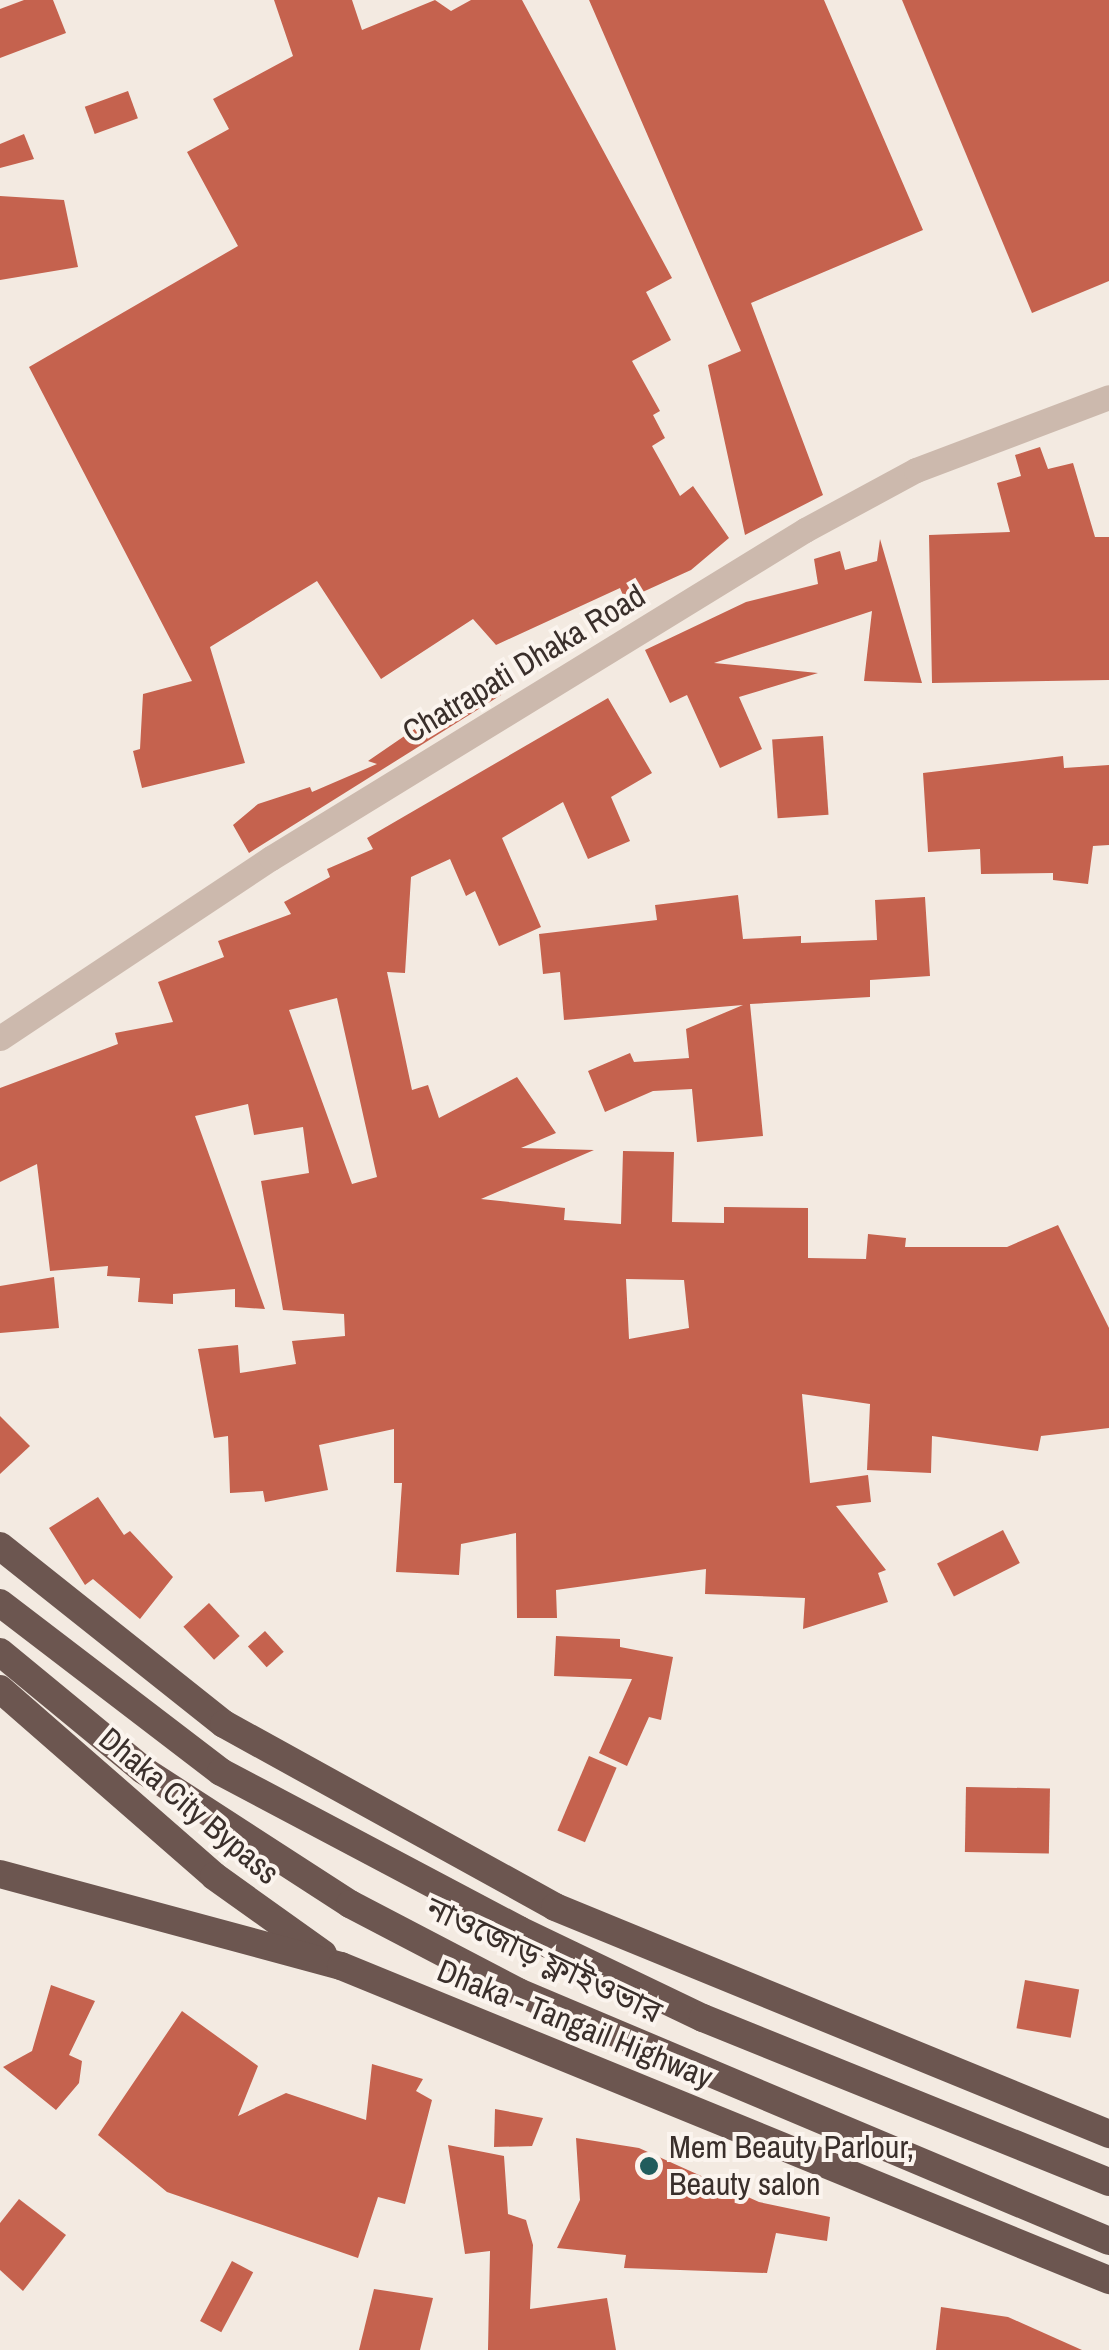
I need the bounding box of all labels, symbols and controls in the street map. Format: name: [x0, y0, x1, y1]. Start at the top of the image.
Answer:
street label: Chatrapati Dhaka Road: [396, 577, 652, 751]
street label: Dhaka City Bypass: [91, 1720, 287, 1892]
street label: নাওজোড় ফ্লাইওভার: [420, 1889, 668, 2031]
street label: Dhaka - Tangail Highway: [432, 1951, 718, 2097]
place label: Mem Beauty Parlour, Beauty salon: [669, 2129, 914, 2204]
marker: Mem Beauty Parlour, Beauty salon: [638, 2155, 660, 2177]

